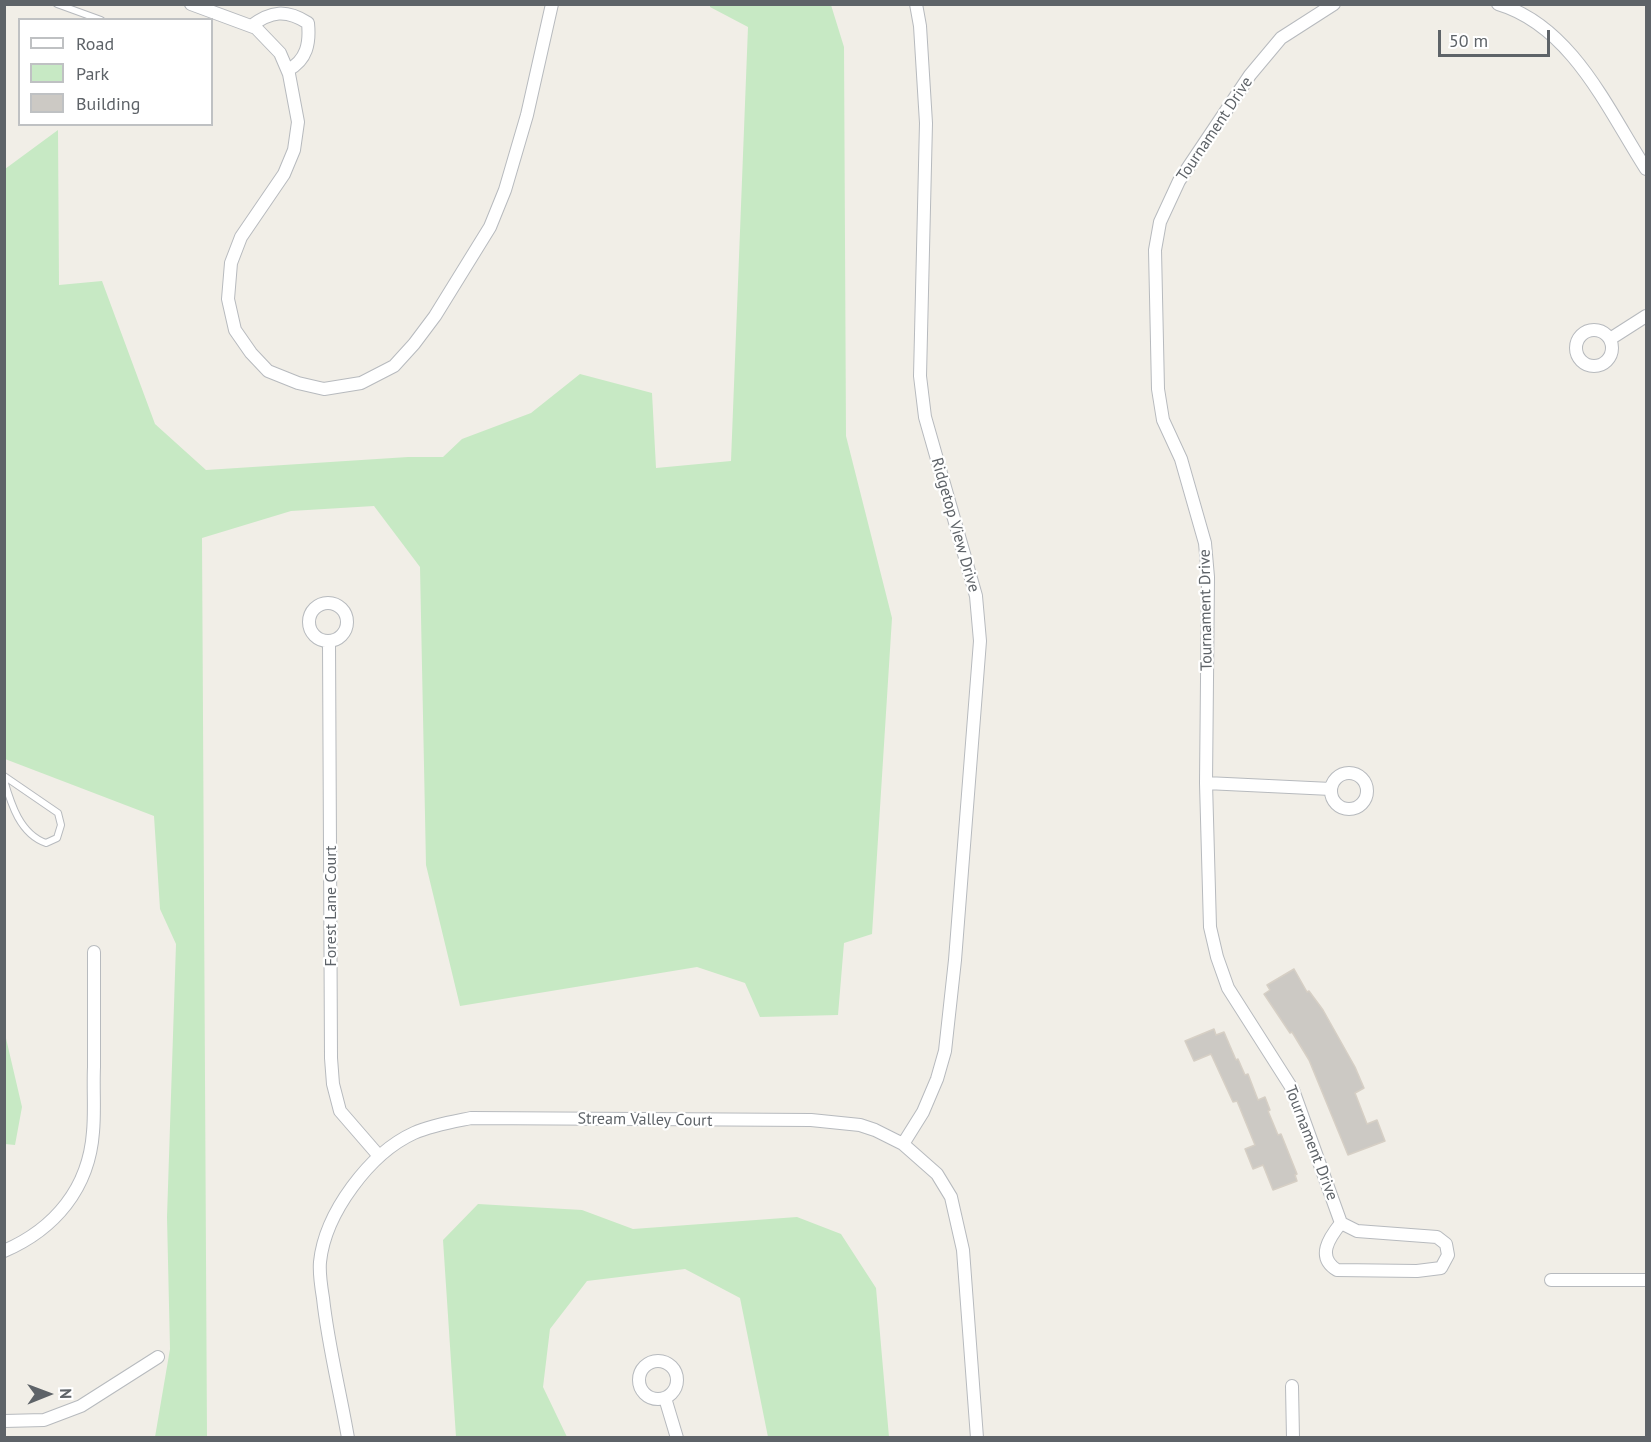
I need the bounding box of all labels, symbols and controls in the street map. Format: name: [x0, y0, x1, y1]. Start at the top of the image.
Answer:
legend: [18, 18, 213, 126]
scale bar: [1441, 18, 1554, 56]
text: 50 m: [1449, 29, 1488, 52]
text: Road: [76, 32, 114, 55]
text: Park: [76, 62, 109, 85]
street label: Tournament Drive: [1173, 73, 1257, 185]
text: Building: [76, 92, 140, 115]
street label: Ridgetop View Drive: [927, 455, 983, 595]
street label: Tournament Drive: [1195, 549, 1217, 671]
street label: Forest Lane Court: [321, 845, 341, 967]
street label: Tournament Drive: [1280, 1083, 1342, 1203]
street label: Stream Valley Court: [577, 1109, 713, 1131]
north arrow: [18, 1364, 78, 1424]
text: N: [56, 1388, 76, 1399]

